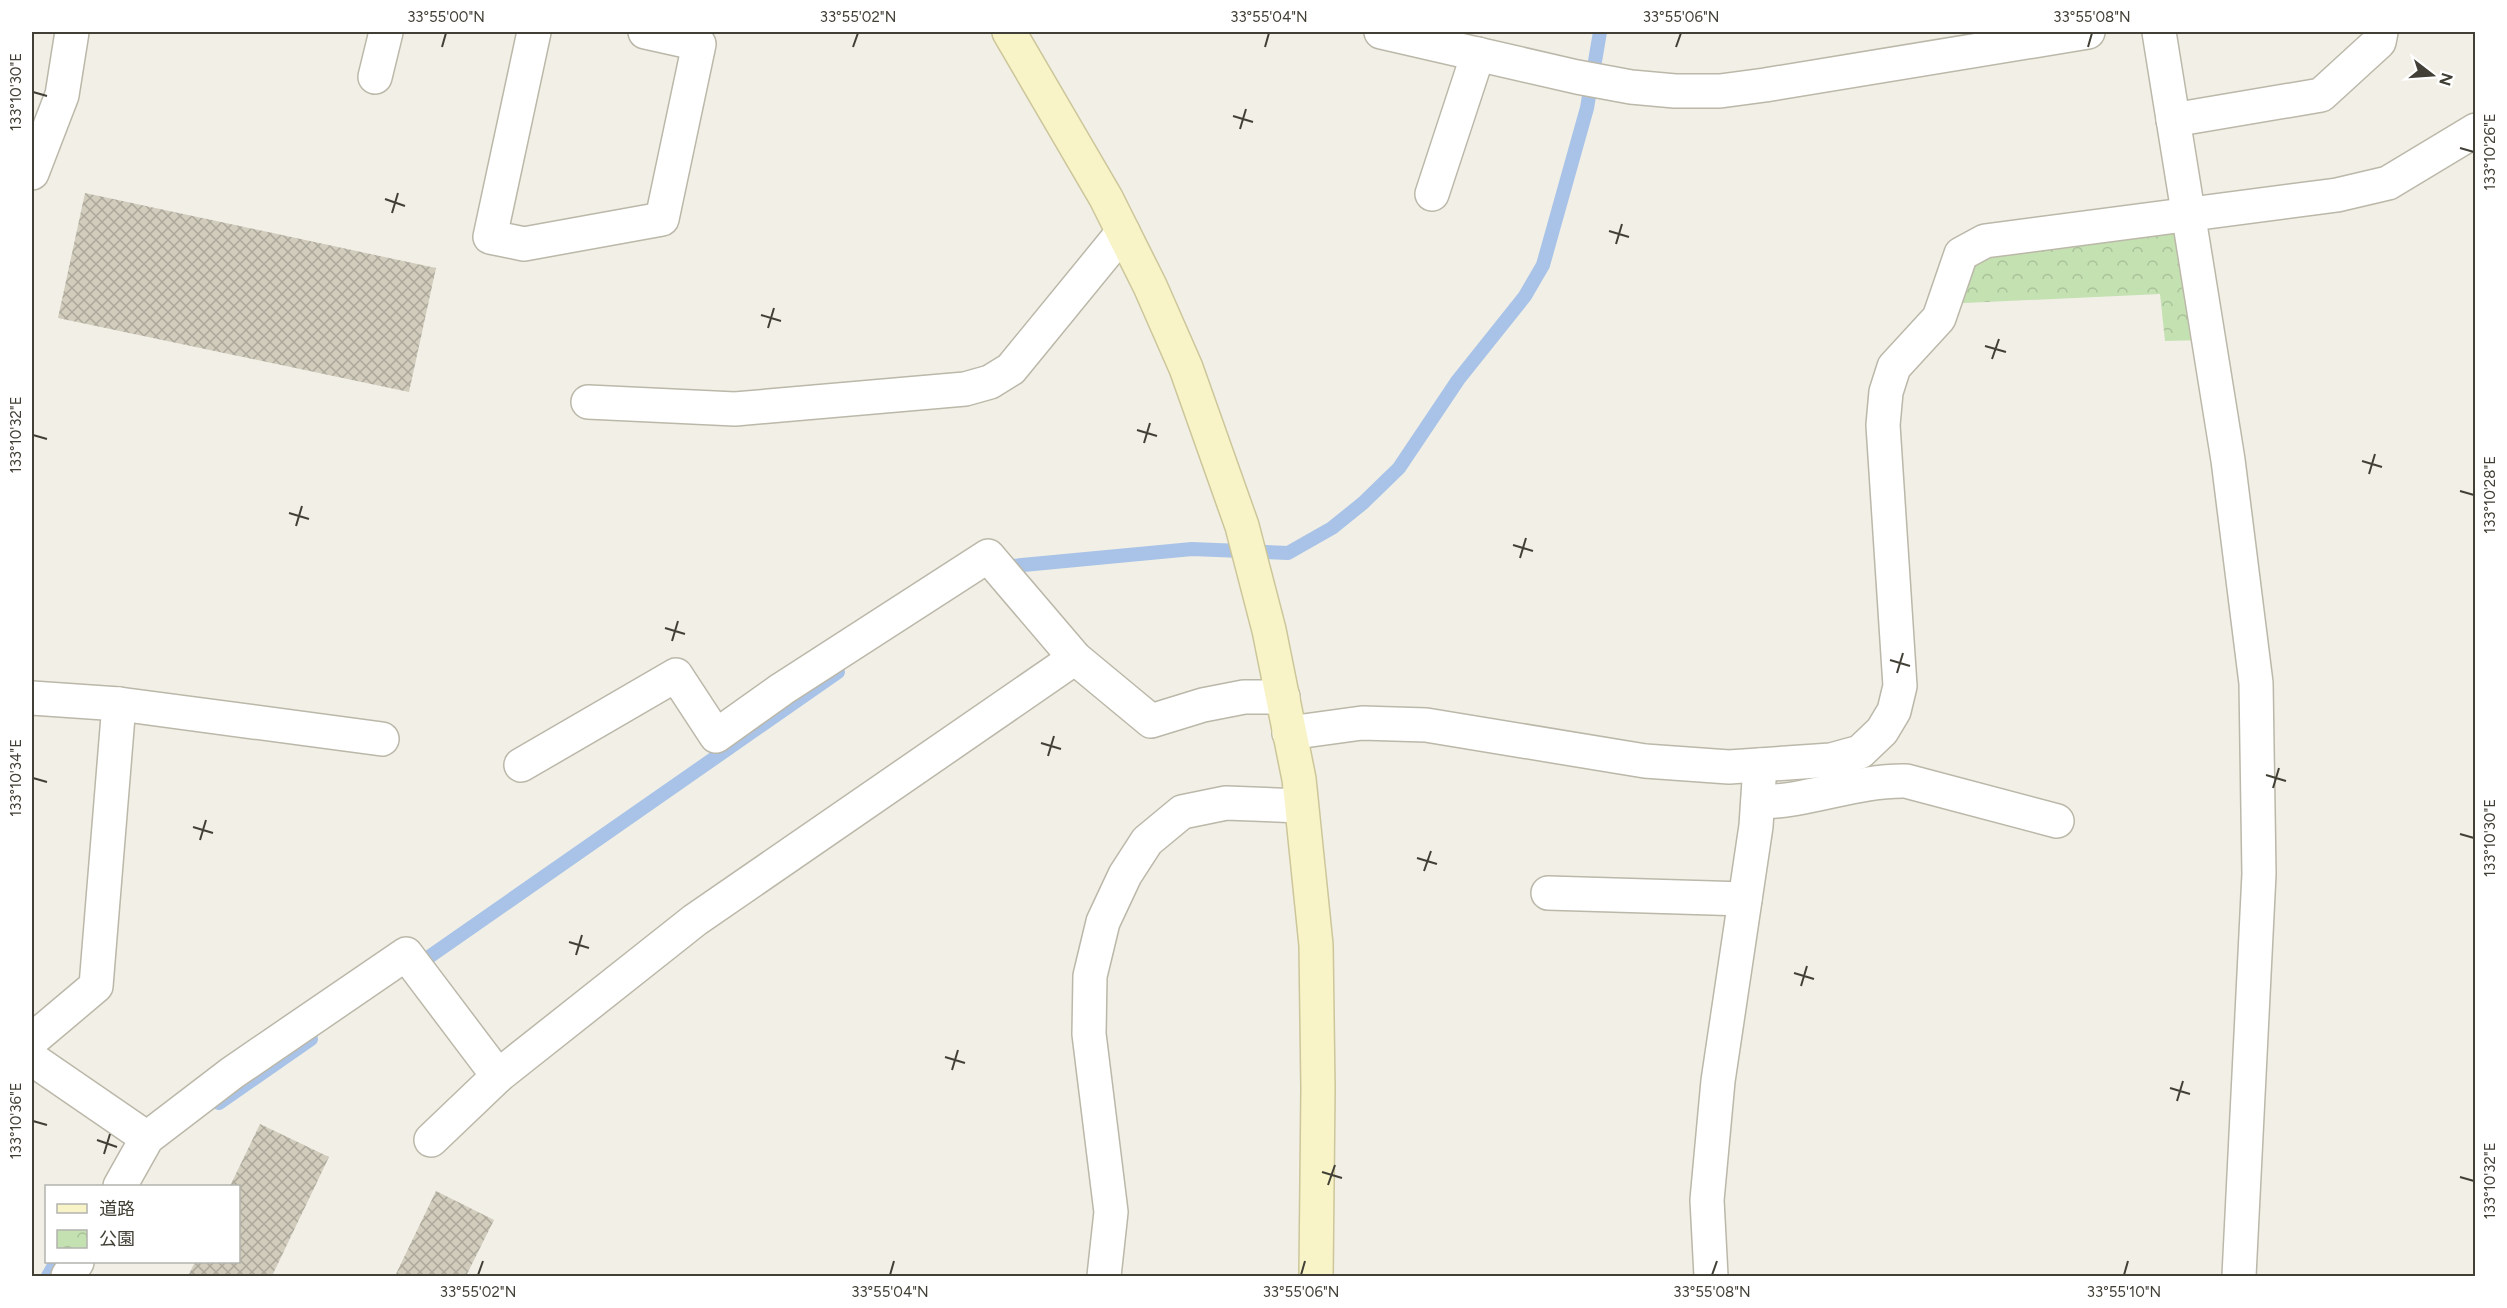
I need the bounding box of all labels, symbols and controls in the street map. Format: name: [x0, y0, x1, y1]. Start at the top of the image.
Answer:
text: 33°55'00"N: [407, 8, 485, 26]
text: 33°55'02"N: [820, 8, 896, 26]
text: 33°55'04"N: [1230, 8, 1308, 26]
text: 33°55'06"N: [1643, 8, 1719, 26]
text: 33°55'08"N: [2053, 8, 2131, 26]
north arrow: [2402, 45, 2462, 105]
text: 133°10'30"E: [7, 53, 25, 131]
text: N: [2435, 71, 2457, 88]
text: 133°10'26"E: [2481, 113, 2499, 191]
text: 133°10'32"E: [7, 396, 25, 474]
text: 133°10'28"E: [2481, 456, 2499, 534]
text: 133°10'34"E: [7, 739, 25, 817]
text: 133°10'30"E: [2481, 799, 2499, 877]
text: 133°10'36"E: [7, 1082, 25, 1160]
text: 133°10'32"E: [2481, 1142, 2499, 1220]
legend: [45, 1185, 240, 1263]
text: 道路: [99, 1198, 135, 1220]
text: 公園: [99, 1228, 135, 1250]
text: 33°55'02"N: [440, 1283, 516, 1301]
text: 33°55'04"N: [851, 1283, 929, 1301]
text: 33°55'06"N: [1263, 1283, 1339, 1301]
text: 33°55'08"N: [1673, 1283, 1751, 1301]
text: 33°55'10"N: [2087, 1283, 2161, 1301]

